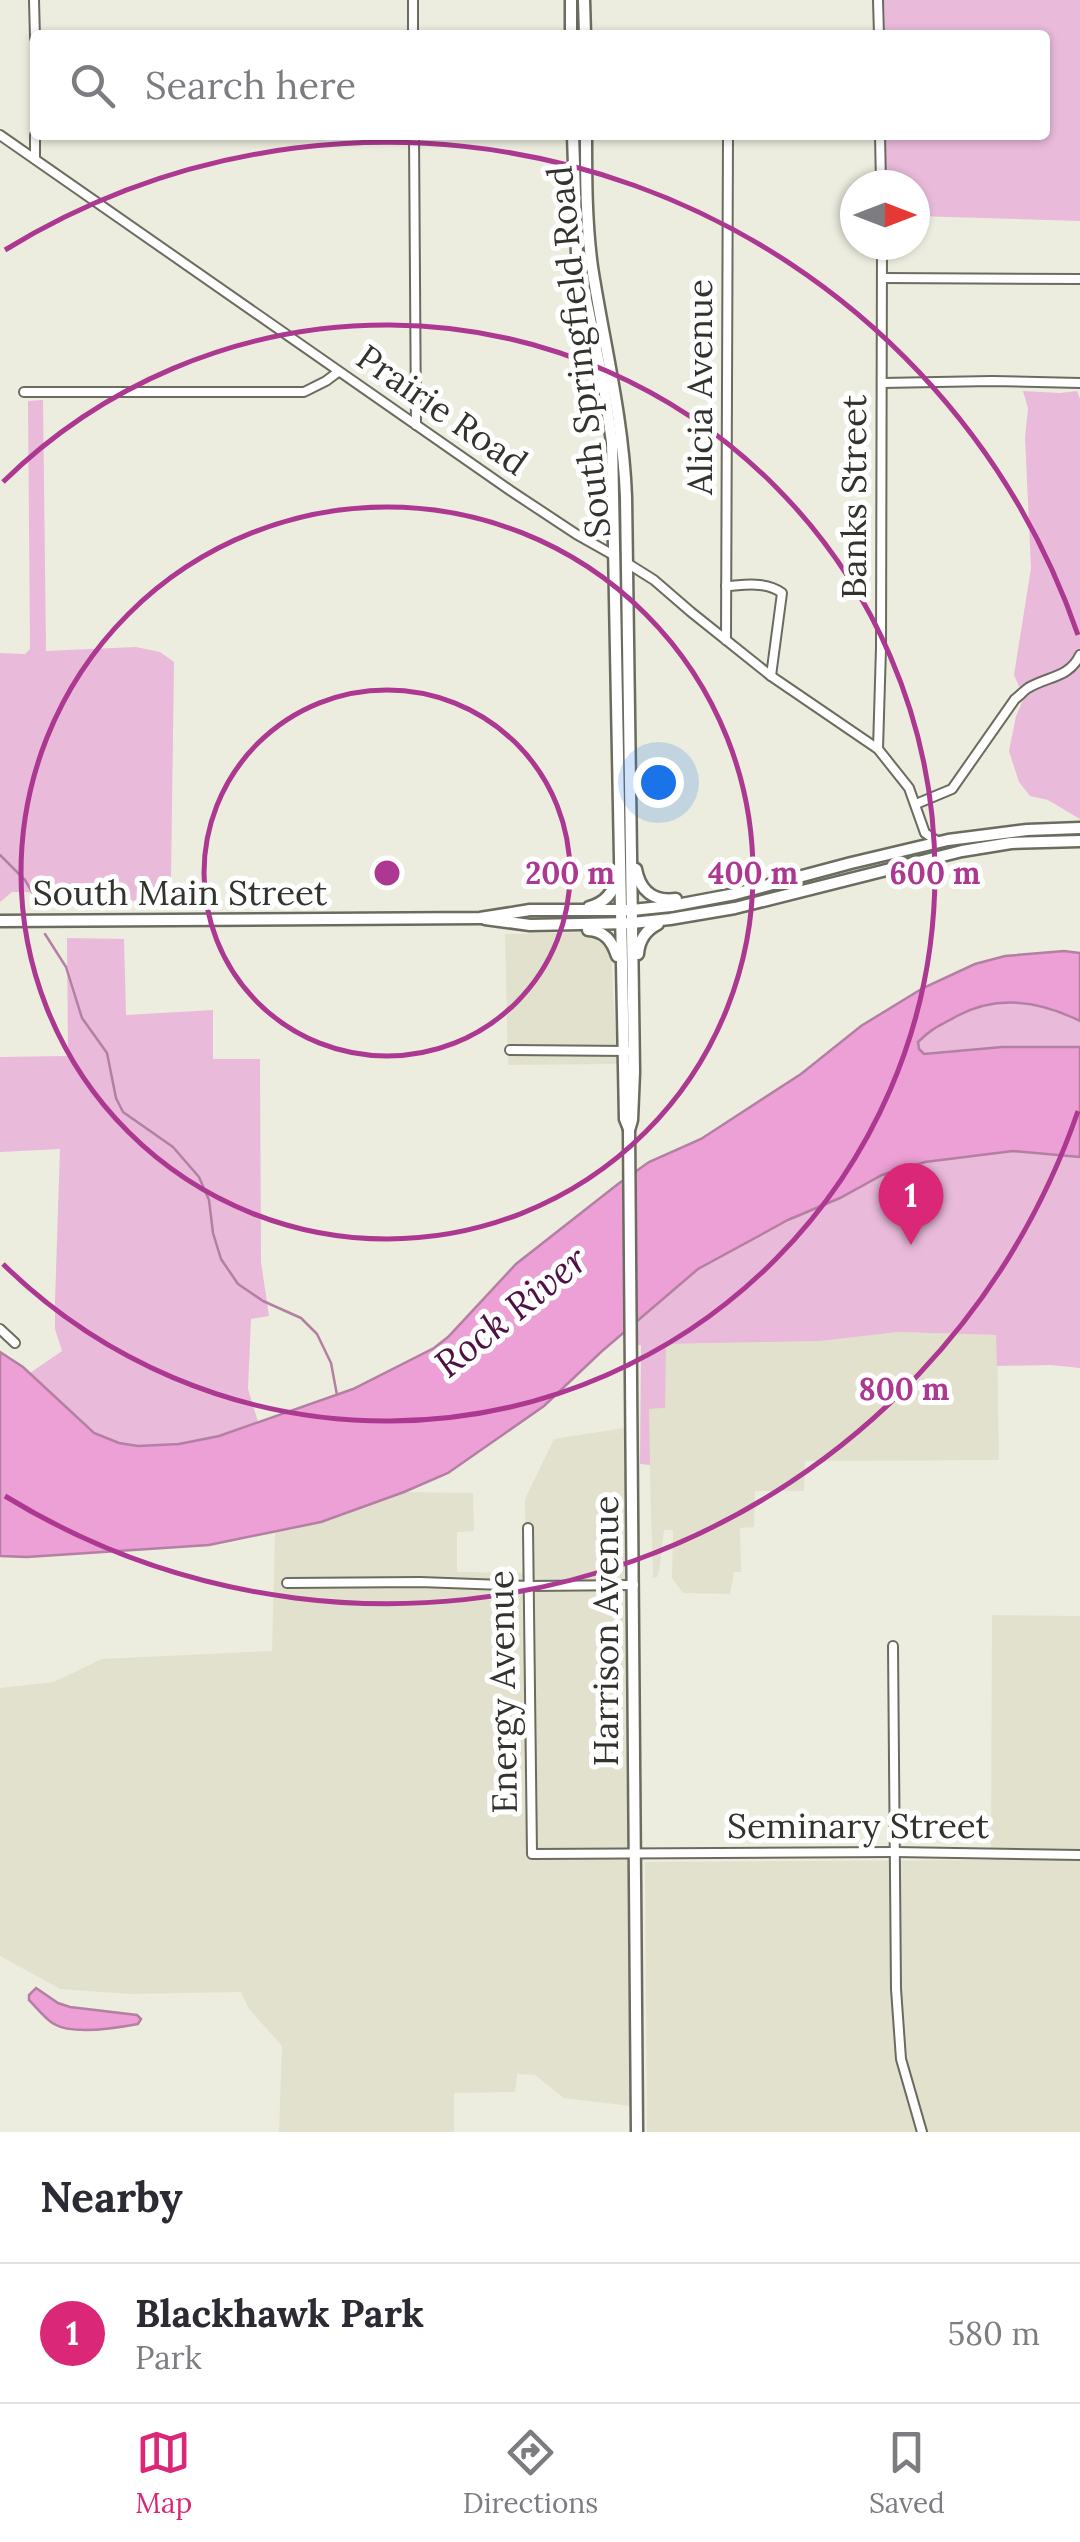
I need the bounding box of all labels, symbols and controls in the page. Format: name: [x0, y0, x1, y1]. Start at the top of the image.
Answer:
search box: [30, 30, 1050, 140]
icon: search: [65, 58, 120, 113]
text: Search here: [145, 61, 356, 109]
street label: South Springfield Road: [537, 164, 620, 540]
north arrow: [840, 170, 930, 260]
street label: Alicia Avenue: [677, 279, 722, 496]
street label: Prairie Road: [348, 334, 536, 485]
street label: Banks Street: [831, 394, 876, 599]
your location: [633, 757, 684, 808]
text: 200 m: [525, 854, 615, 892]
text: 400 m: [708, 854, 798, 892]
text: 600 m: [890, 854, 981, 892]
centre of rings: [369, 855, 405, 891]
street label: South Main Street: [33, 870, 328, 915]
pin: 1: [878, 1162, 944, 1245]
water label: Rock River: [424, 1235, 597, 1387]
text: 800 m: [859, 1370, 950, 1408]
street label: Harrison Avenue: [583, 1495, 628, 1767]
street label: Energy Avenue: [478, 1570, 527, 1814]
street label: Seminary Street: [727, 1803, 989, 1848]
text: Nearby: [40, 2170, 183, 2224]
text: Blackhawk Park: [135, 2289, 424, 2337]
text: 1: [66, 2313, 79, 2354]
text: 580 m: [948, 2313, 1040, 2354]
text: Park: [135, 2337, 202, 2378]
tab: Map: [135, 2425, 192, 2521]
tab: Directions: [463, 2425, 598, 2521]
tab: Saved: [869, 2425, 945, 2521]

